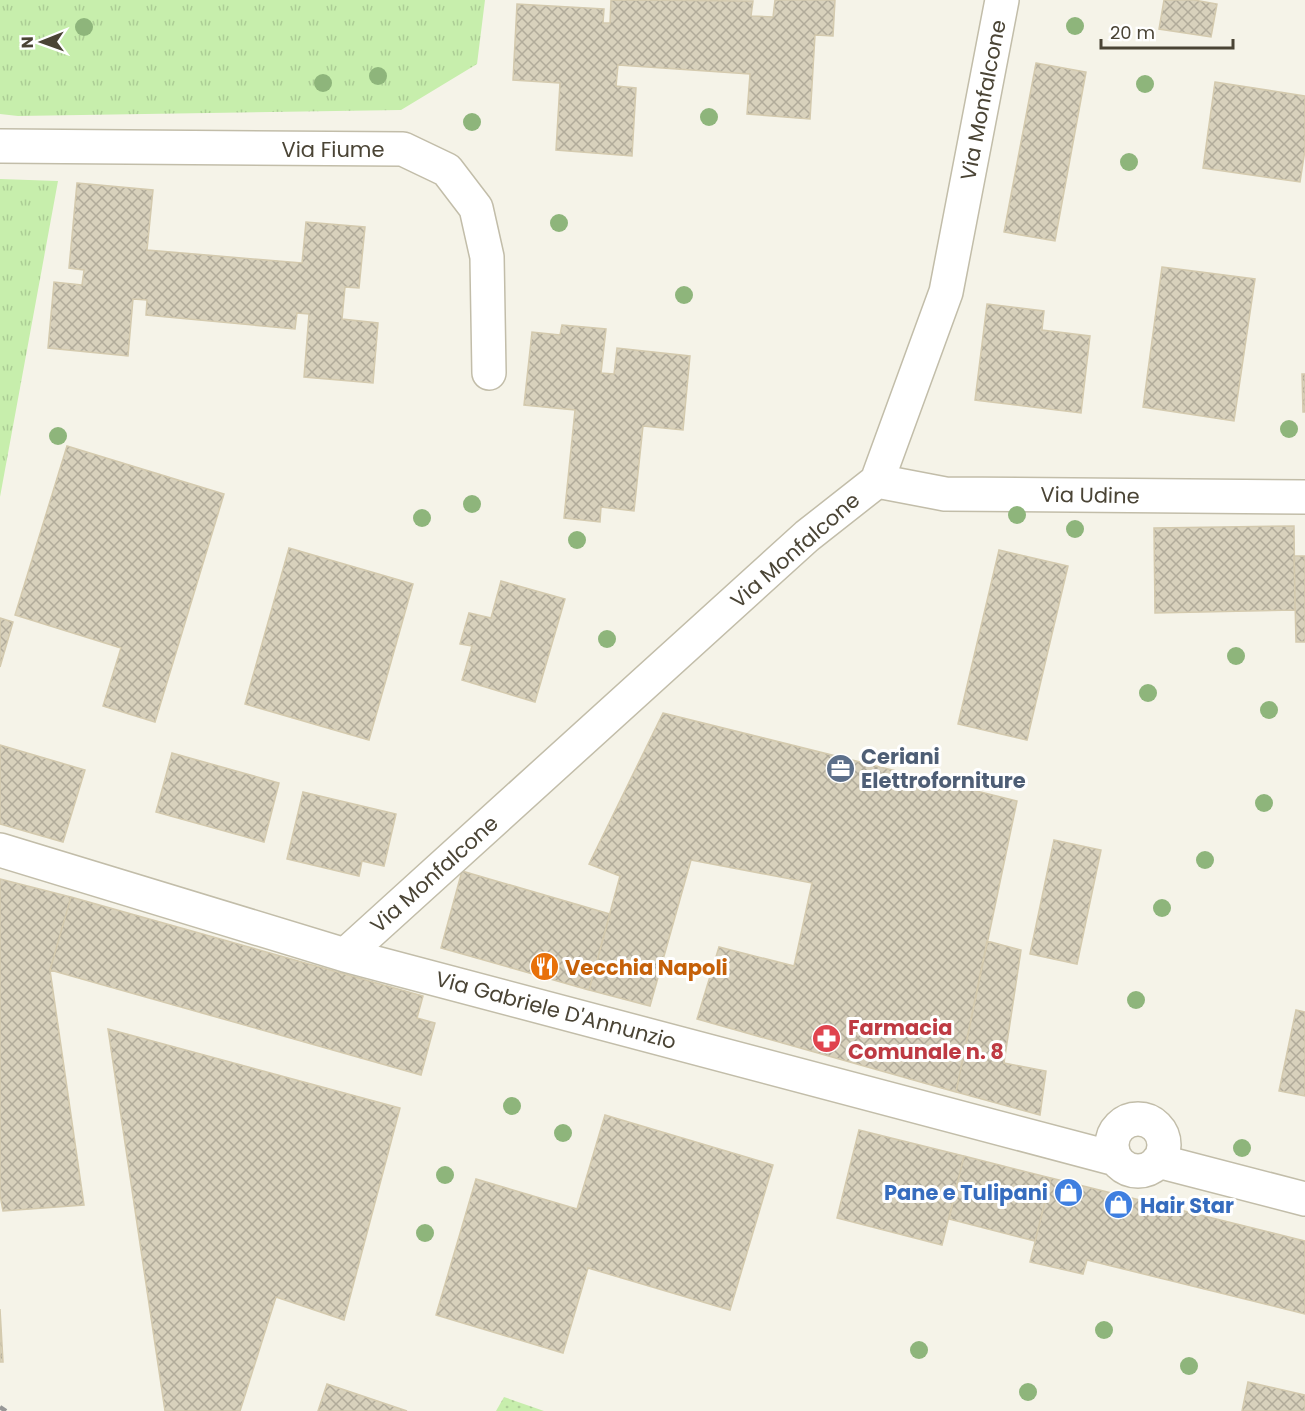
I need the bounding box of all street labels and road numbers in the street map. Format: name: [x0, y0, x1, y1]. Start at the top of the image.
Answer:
street label: Via Monfalcone: [953, 17, 1013, 183]
street label: Via Fiume: [281, 135, 385, 164]
street label: Via Udine: [1040, 480, 1140, 510]
street label: Via Monfalcone: [724, 486, 866, 614]
street label: Via Monfalcone: [364, 809, 504, 939]
street label: Via Gabriele D'Annunzio: [432, 964, 680, 1056]

